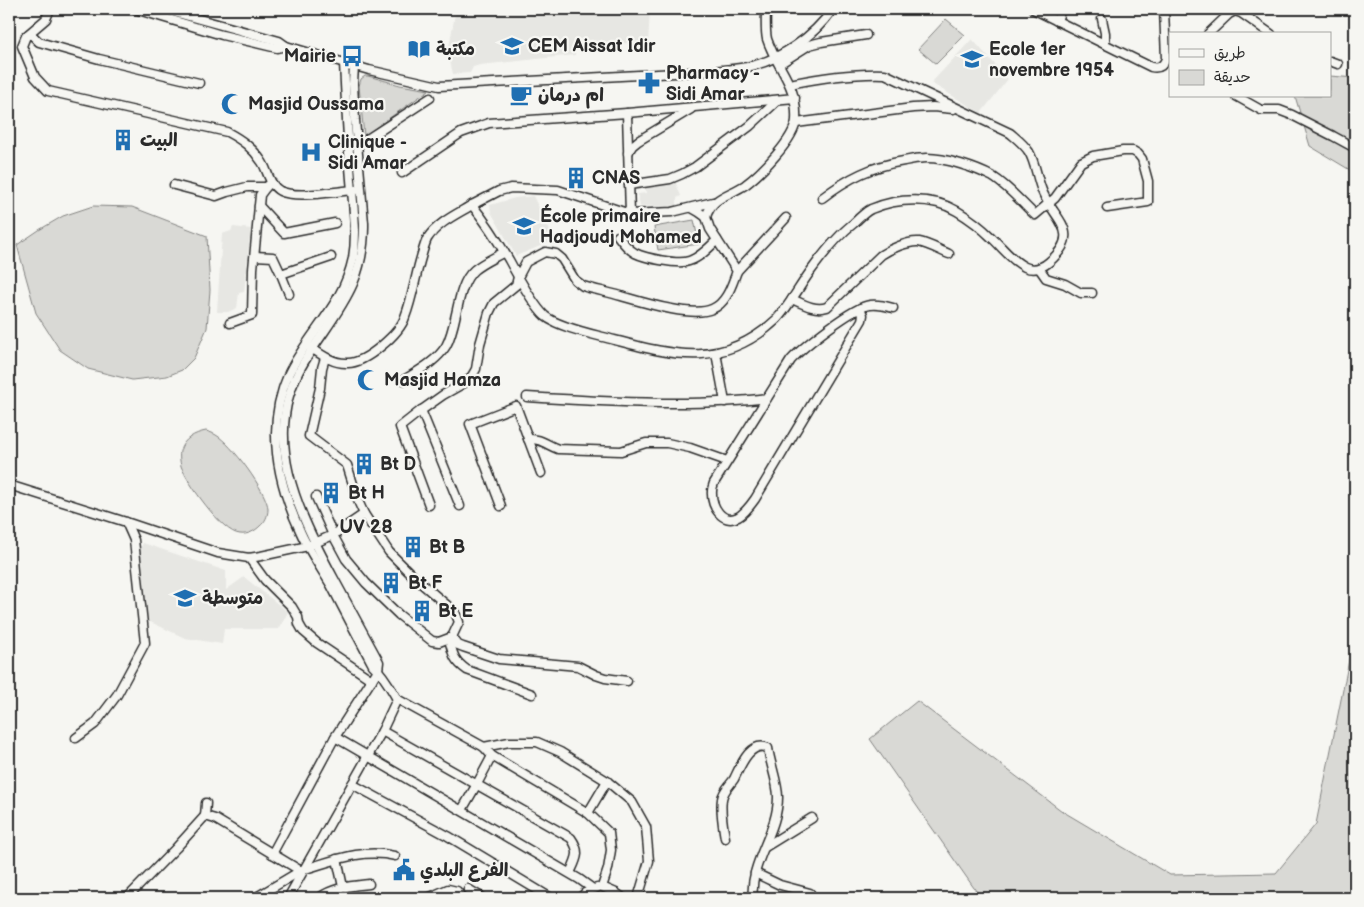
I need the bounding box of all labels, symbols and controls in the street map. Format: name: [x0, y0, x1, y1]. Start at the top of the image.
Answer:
legend: [1169, 32, 1332, 98]
school or university icon: CEM Aissat Idir: [499, 33, 525, 59]
library icon: مكتبة: [406, 36, 432, 62]
place label: CEM Aissat Idir: [528, 36, 656, 57]
place label: مكتبة: [436, 39, 475, 60]
place label: Ecole 1er novembre 1954: [989, 39, 1114, 81]
bus stop icon: Mairie: [339, 43, 365, 69]
text: طريق: [1214, 44, 1246, 63]
place label: Mairie: [284, 46, 336, 67]
school or university icon: Ecole 1er novembre 1954: [959, 46, 985, 72]
place label: Pharmacy - Sidi Amar: [666, 63, 760, 105]
text: حديقة: [1214, 68, 1251, 87]
pharmacy icon: Pharmacy - Sidi Amar: [636, 70, 662, 96]
cafe icon: ام درمان: [508, 82, 534, 108]
place label: ام درمان: [538, 85, 604, 109]
mosque icon: Masjid Oussama: [219, 91, 245, 117]
place label: Masjid Oussama: [248, 94, 384, 115]
building icon: البيت: [110, 127, 136, 153]
place label: البيت: [140, 130, 178, 151]
place label: Clinique - Sidi Amar: [328, 132, 407, 174]
hospital icon: Clinique - Sidi Amar: [298, 139, 324, 165]
building icon: CNAS: [563, 165, 589, 191]
place label: CNAS: [592, 168, 640, 189]
place label: École primaire Hadjoudj Mohamed: [540, 204, 702, 248]
school or university icon: École primaire Hadjoudj Mohamed: [511, 213, 537, 239]
mosque icon: Masjid Hamza: [355, 367, 381, 393]
place label: Masjid Hamza: [384, 370, 501, 391]
building icon: Bt D: [351, 451, 377, 477]
place label: Bt D: [380, 454, 416, 475]
building icon: Bt H: [318, 480, 344, 506]
place label: Bt H: [348, 483, 385, 504]
district label: UV 28: [339, 516, 393, 539]
building icon: Bt B: [400, 534, 426, 560]
place label: Bt B: [429, 537, 466, 558]
building icon: Bt F: [378, 570, 404, 596]
place label: Bt F: [408, 573, 443, 594]
school or university icon: متوسطة: [172, 585, 198, 611]
place label: متوسطة: [202, 588, 263, 609]
building icon: Bt E: [409, 598, 435, 624]
place label: Bt E: [438, 601, 474, 622]
public building icon: الفرع البلدي: [391, 857, 417, 883]
place label: الفرع البلدي: [420, 860, 508, 884]

